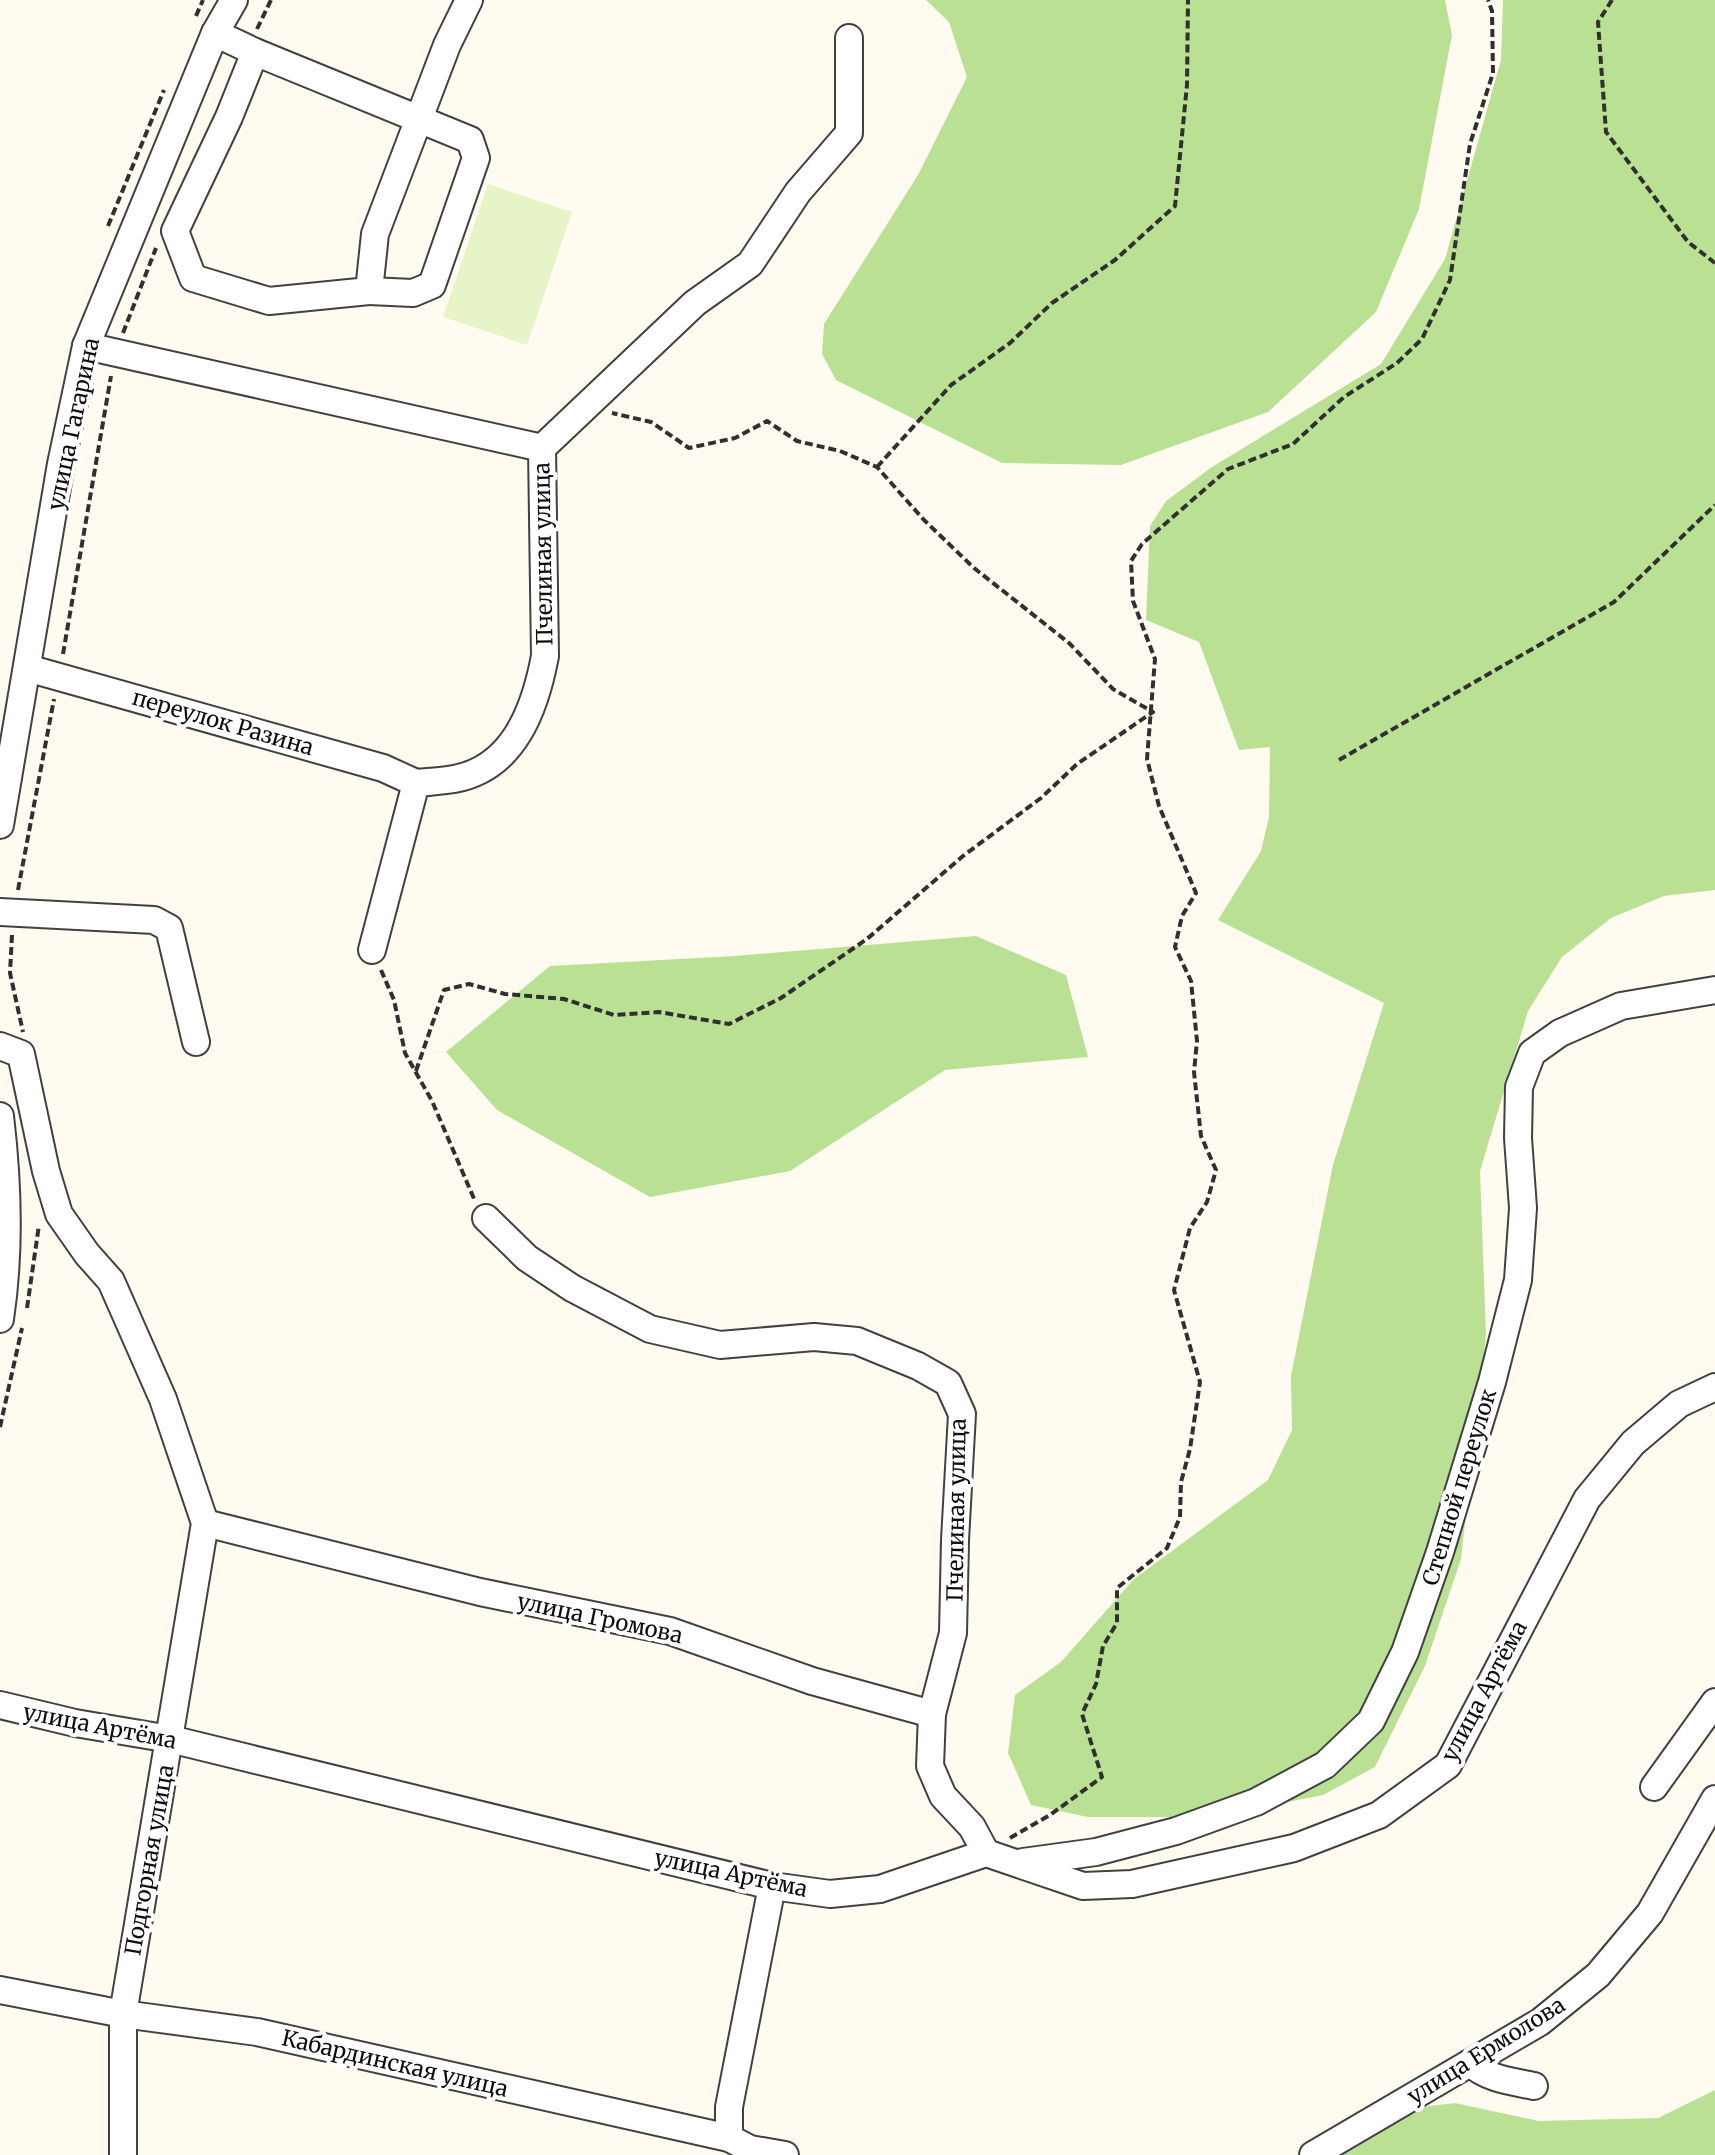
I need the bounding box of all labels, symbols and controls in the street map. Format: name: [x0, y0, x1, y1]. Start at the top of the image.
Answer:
street label: улица Гагарина: [41, 335, 105, 513]
street label: Пчелиная улица: [527, 462, 559, 646]
street label: переулок Разина: [129, 683, 317, 761]
street label: Степной переулок: [1416, 1385, 1502, 1589]
street label: Пчелиная улица: [940, 1418, 972, 1602]
street label: улица Громова: [515, 1587, 685, 1649]
street label: улица Артёма: [1435, 1616, 1533, 1766]
street label: улица Артёма: [21, 1697, 179, 1755]
street label: Подгорная улица: [118, 1762, 180, 1958]
street label: улица Артёма: [652, 1843, 810, 1903]
street label: улица Ермолова: [1402, 1990, 1570, 2110]
street label: Кабардинская улица: [279, 2023, 511, 2103]

